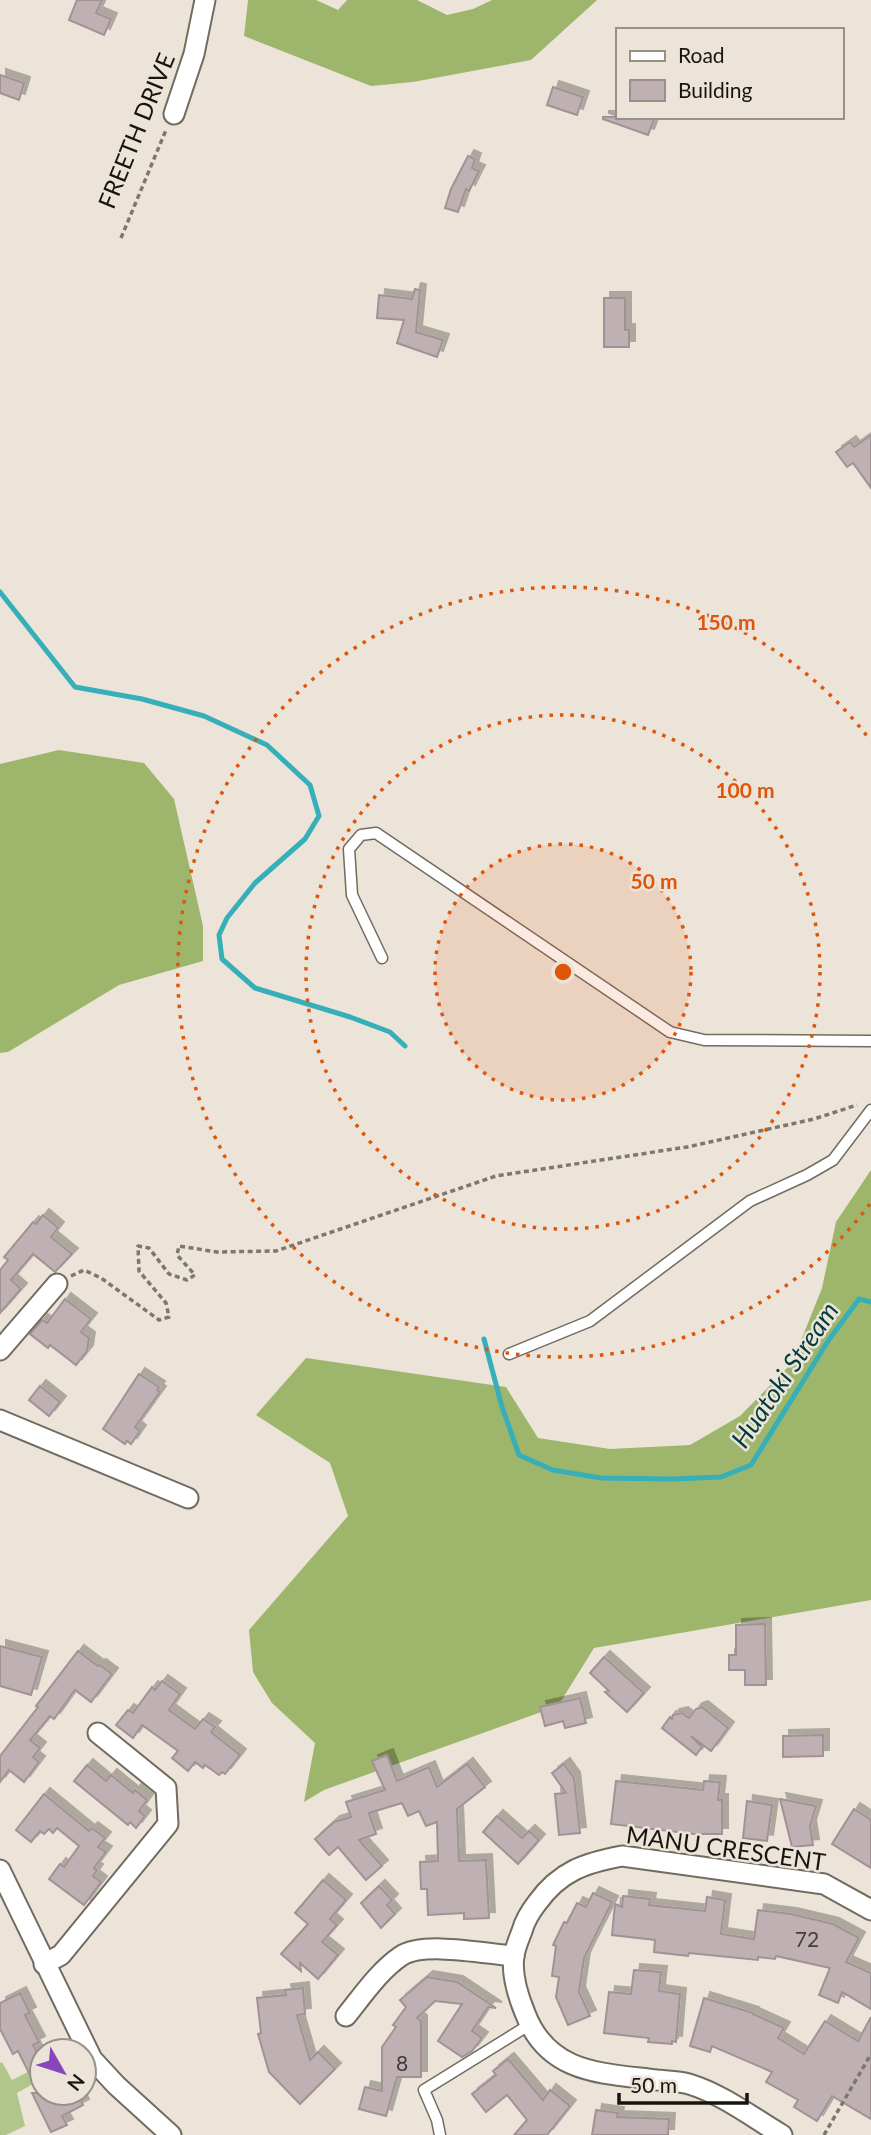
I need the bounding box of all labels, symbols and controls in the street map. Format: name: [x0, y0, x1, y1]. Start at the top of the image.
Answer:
legend: [616, 28, 843, 119]
text: Road: [678, 42, 725, 67]
street label: FREETH DRIVE: [91, 48, 180, 212]
text: Building: [678, 77, 753, 102]
text: 150 m: [696, 609, 756, 634]
text: 100 m: [715, 777, 775, 802]
text: 50 m: [630, 868, 678, 893]
centre of rings: [551, 960, 575, 984]
water label: Huatoki Stream: [724, 1296, 845, 1453]
street label: MANU CRESCENT: [625, 1819, 828, 1876]
house number: 72: [795, 1926, 819, 1951]
north arrow: [28, 2037, 98, 2107]
house number: 8: [396, 2050, 408, 2075]
scale bar: [619, 2062, 747, 2106]
text: N: [63, 2070, 90, 2096]
text: 50 m: [630, 2072, 677, 2097]

